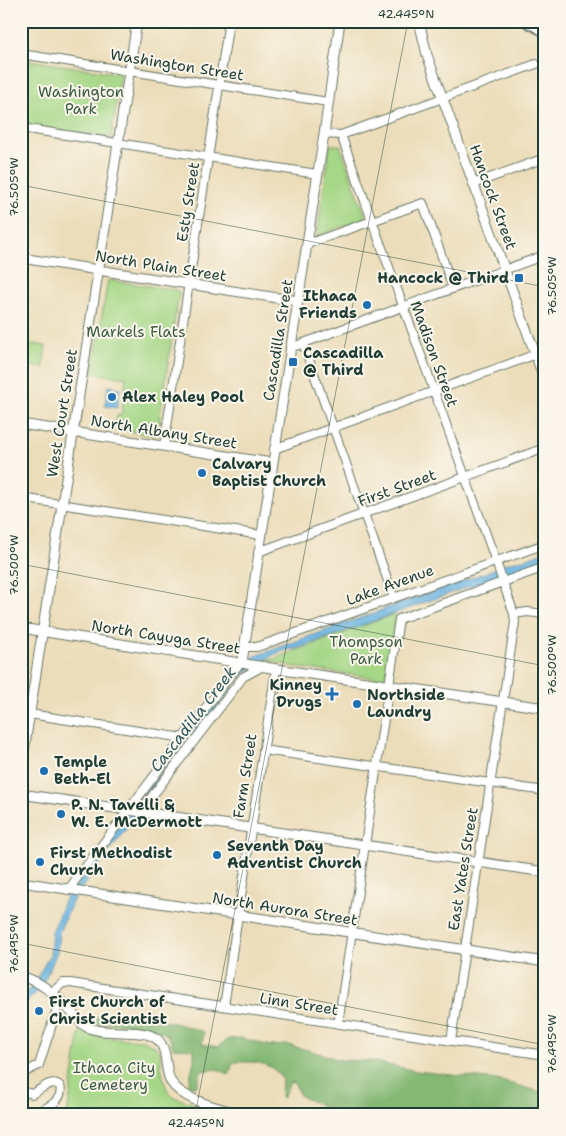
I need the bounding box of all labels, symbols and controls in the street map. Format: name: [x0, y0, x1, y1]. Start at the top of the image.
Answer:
text: 42.445°N: [378, 6, 434, 22]
street label: Washington Street: [109, 45, 245, 85]
park label: Washington Park: [38, 82, 124, 119]
street label: Hancock Street: [465, 142, 521, 252]
text: 76.505°W: [6, 157, 22, 217]
street label: Esty Street: [172, 161, 204, 243]
street label: North Plain Street: [94, 246, 228, 286]
text: 76.505°W: [544, 256, 560, 316]
place label: Hancock @ Third: [377, 268, 509, 288]
marker: Hancock @ Third: [513, 272, 525, 284]
street label: Cascadilla Street: [258, 278, 298, 402]
place label: Ithaca Friends: [299, 286, 358, 323]
street label: Madison Street: [406, 298, 462, 410]
marker: Ithaca Friends: [361, 299, 373, 311]
park label: Markels Flats: [86, 322, 186, 342]
place label: Cascadilla @ Third: [303, 343, 384, 380]
street label: West Court Street: [42, 347, 82, 479]
marker: Cascadilla @ Third: [287, 356, 299, 368]
place label: Alex Haley Pool: [122, 387, 244, 407]
marker: Alex Haley Pool: [106, 391, 118, 403]
street label: North Albany Street: [89, 411, 239, 453]
place label: Calvary Baptist Church: [212, 454, 326, 491]
street label: First Street: [355, 465, 439, 511]
marker: Calvary Baptist Church: [196, 467, 208, 479]
text: 76.500°W: [6, 535, 22, 595]
street label: Lake Avenue: [343, 560, 437, 610]
street label: North Cayuga Street: [90, 615, 242, 659]
park label: Thompson Park: [329, 632, 403, 669]
text: 76.500°W: [544, 635, 560, 695]
water label: Cascadilla Creek: [145, 662, 241, 776]
place label: Kinney Drugs: [269, 675, 322, 712]
place label: Northside Laundry: [367, 685, 445, 722]
marker: Kinney Drugs: [326, 688, 338, 700]
marker: Northside Laundry: [351, 698, 363, 710]
street label: Farm Street: [228, 732, 262, 820]
place label: Temple Beth-El: [54, 752, 111, 789]
marker: Temple Beth-El: [38, 765, 50, 777]
place label: P. N. Tavelli & W. E. McDermott: [71, 795, 202, 832]
street label: East Yates Street: [443, 806, 483, 932]
marker: P. N. Tavelli & W. E. McDermott: [55, 808, 67, 820]
place label: Seventh Day Adventist Church: [227, 836, 362, 873]
place label: First Methodist Church: [50, 843, 172, 880]
marker: Seventh Day Adventist Church: [211, 849, 223, 861]
marker: First Methodist Church: [34, 856, 46, 868]
street label: North Aurora Street: [211, 888, 359, 930]
text: 76.495°W: [6, 914, 22, 974]
street label: Linn Street: [258, 988, 340, 1020]
place label: First Church of Christ Scientist: [49, 992, 167, 1029]
marker: First Church of Christ Scientist: [33, 1005, 45, 1017]
text: 76.495°W: [544, 1014, 560, 1074]
park label: Ithaca City Cemetery: [73, 1058, 155, 1095]
text: 42.445°N: [168, 1115, 224, 1131]

